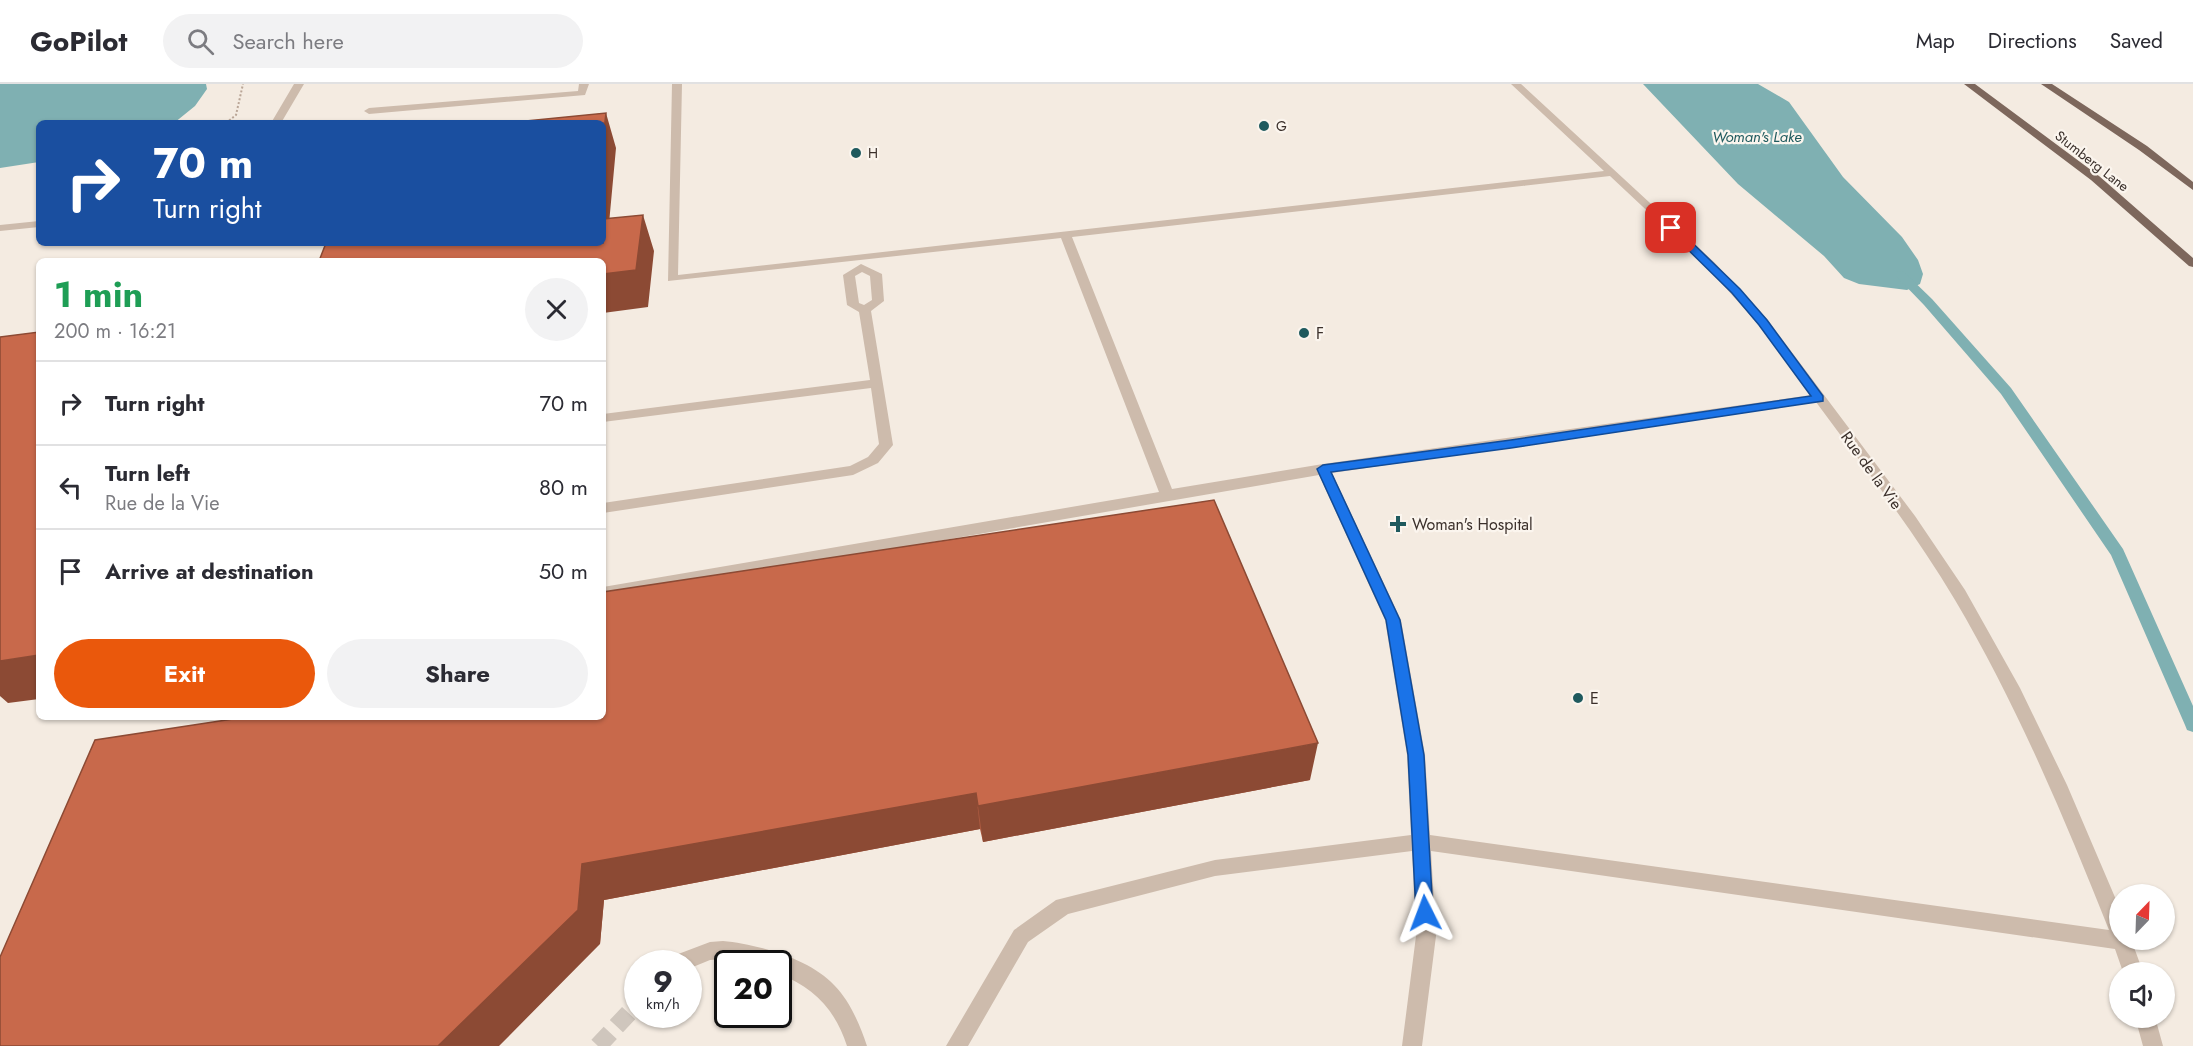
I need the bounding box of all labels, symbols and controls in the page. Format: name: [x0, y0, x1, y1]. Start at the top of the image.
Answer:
search box: [163, 14, 583, 68]
text: GoPilot: [30, 21, 127, 62]
icon: search: [184, 25, 217, 58]
text: Search here: [232, 25, 344, 57]
text: Map: [1916, 26, 1955, 56]
text: Directions: [1988, 26, 2077, 56]
text: Saved: [2110, 26, 2163, 56]
place label: G: [1276, 116, 1287, 136]
marker: G: [1257, 119, 1271, 133]
water label: Woman's Lake: [1712, 126, 1802, 148]
street label: Stumberg Lane: [2051, 126, 2133, 196]
text: 70 m: [153, 133, 253, 194]
place label: H: [868, 143, 878, 163]
icon: right: [54, 144, 132, 222]
marker: H: [849, 146, 863, 160]
text: Turn right: [153, 189, 261, 228]
pin: [1645, 202, 1696, 253]
icon: arrive: [1654, 211, 1687, 244]
text: 1 min: [54, 268, 143, 320]
button: close: [525, 278, 588, 341]
text: 200 m · 16:21: [54, 317, 176, 346]
place label: F: [1316, 322, 1324, 345]
marker: F: [1297, 326, 1311, 340]
icon: right: [54, 387, 87, 420]
text: Turn right: [105, 387, 205, 419]
text: 70 m: [539, 387, 588, 419]
street label: Rue de la Vie: [1835, 426, 1908, 514]
text: Turn left: [105, 457, 190, 489]
icon: left: [54, 471, 87, 504]
text: 80 m: [539, 471, 588, 503]
text: Rue de la Vie: [105, 489, 220, 518]
place label: Woman's Hospital: [1412, 513, 1533, 536]
marker: Woman's Hospital: [1389, 515, 1407, 533]
icon: arrive: [54, 555, 87, 588]
text: Arrive at destination: [105, 555, 314, 587]
text: 50 m: [539, 555, 588, 587]
button: Exit: [54, 639, 315, 708]
button: Share: [327, 639, 588, 708]
place label: E: [1590, 687, 1599, 710]
marker: E: [1571, 691, 1585, 705]
position arrow: [1393, 881, 1457, 945]
north arrow: [2109, 884, 2175, 950]
map controls: [2109, 884, 2175, 1028]
speed limit sign: 20: [714, 950, 792, 1028]
text: 9: [653, 960, 673, 1003]
button: sound: [2109, 962, 2175, 1028]
text: km/h: [646, 993, 680, 1015]

